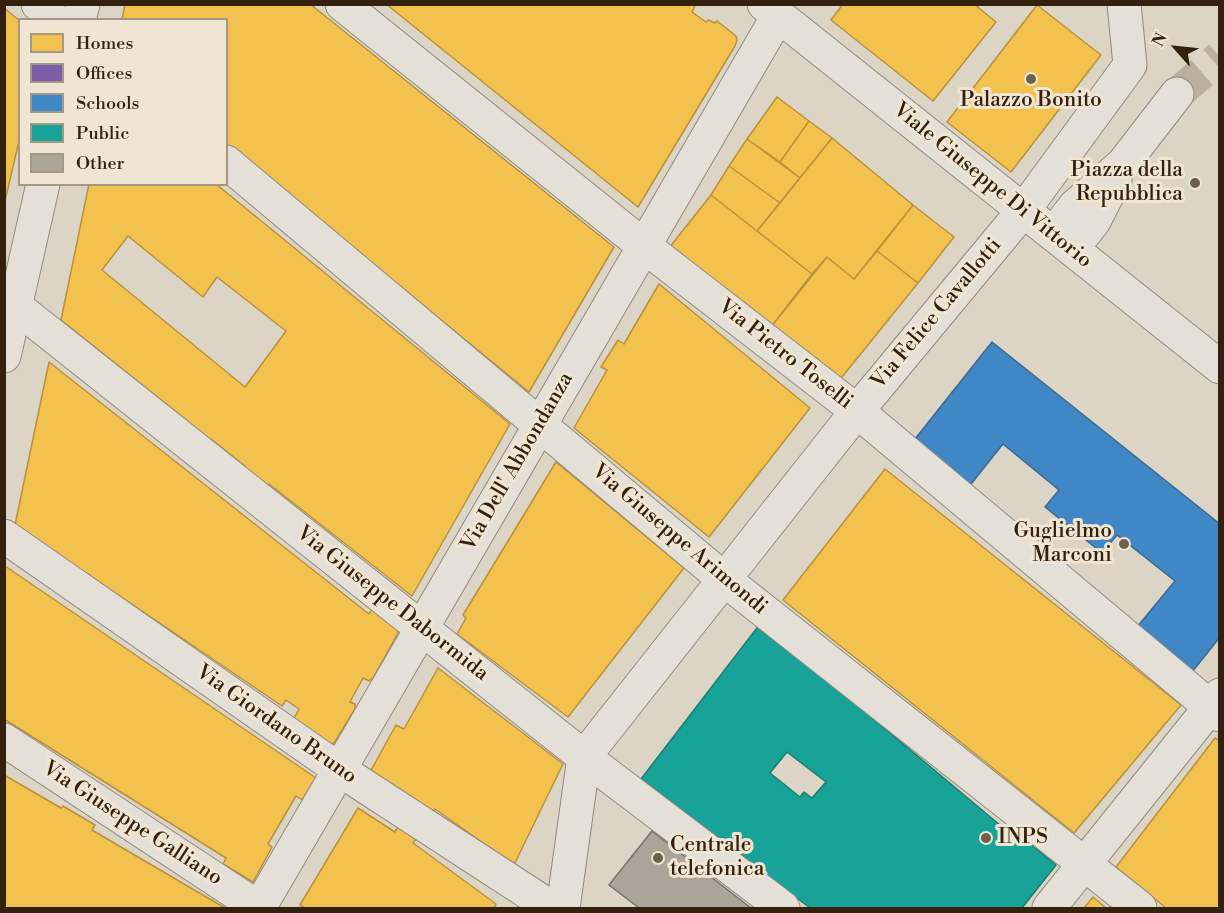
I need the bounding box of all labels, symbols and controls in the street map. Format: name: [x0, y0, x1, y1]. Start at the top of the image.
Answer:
legend: [18, 18, 228, 186]
north arrow: [1146, 18, 1206, 78]
text: N: [1148, 30, 1172, 50]
text: Homes: [76, 32, 133, 55]
text: Offices: [76, 62, 132, 85]
marker: Palazzo Bonito: [1024, 72, 1038, 86]
place label: Palazzo Bonito: [960, 88, 1102, 114]
text: Schools: [76, 92, 139, 115]
street label: Viale Giuseppe Di Vittorio: [887, 98, 1097, 274]
text: Public: [76, 122, 129, 145]
text: Other: [76, 152, 124, 175]
place label: Piazza della Repubblica: [1070, 158, 1183, 208]
marker: Piazza della Repubblica: [1188, 176, 1202, 190]
street label: Via Felice Cavallotti: [867, 233, 1007, 395]
street label: Via Pietro Toselli: [713, 295, 857, 415]
street label: Via Dell' Abbondanza: [457, 368, 579, 556]
street label: Via Giuseppe Arimondi: [586, 459, 772, 621]
place label: Guglielmo Marconi: [1014, 519, 1112, 569]
street label: Via Giuseppe Dabormida: [291, 521, 493, 687]
marker: Guglielmo Marconi: [1117, 537, 1131, 551]
street label: Via Giordano Bruno: [191, 660, 361, 790]
street label: Via Giuseppe Galliano: [37, 756, 227, 892]
place label: INPS: [998, 825, 1048, 851]
marker: INPS: [979, 831, 993, 845]
place label: Centrale telefonica: [670, 833, 764, 883]
marker: Centrale telefonica: [651, 851, 665, 865]

